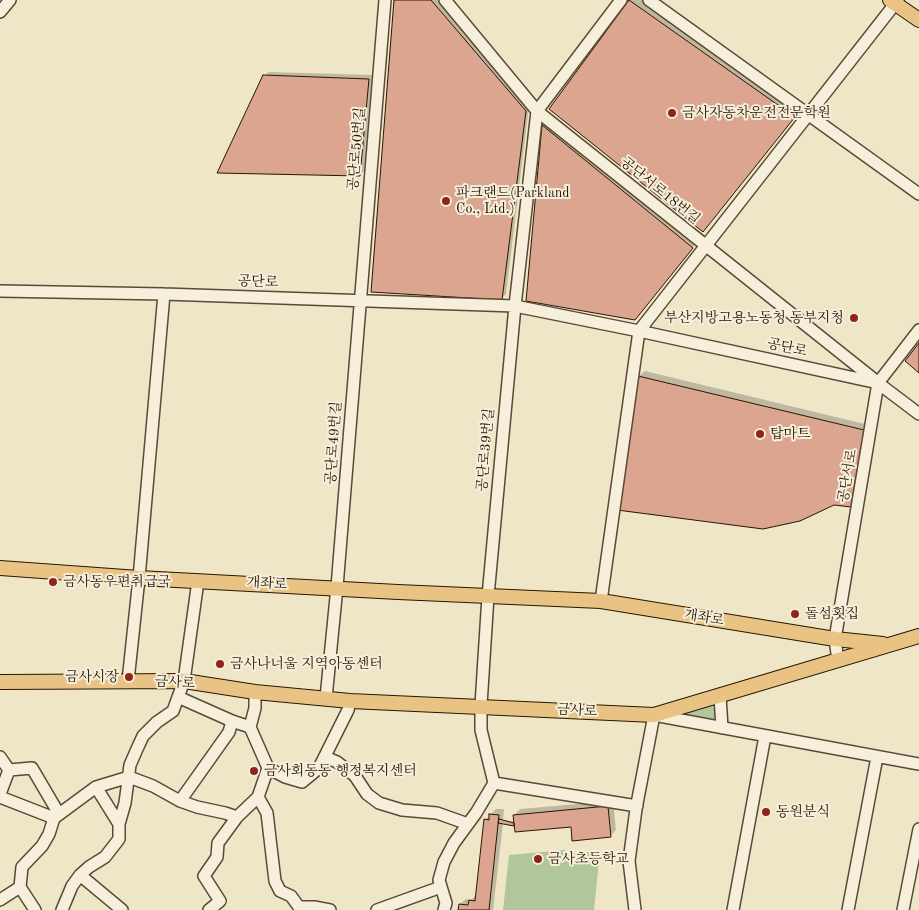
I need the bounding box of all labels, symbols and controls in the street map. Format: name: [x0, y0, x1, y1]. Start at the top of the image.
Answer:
place label: 금사자동차운전전문학원: [682, 105, 831, 121]
street label: 공단로50번길: [345, 106, 369, 192]
marker: 금사자동차운전전문학원: [666, 107, 678, 119]
street label: 공단서로18번길: [617, 154, 703, 228]
place label: 파크랜드(Parkland Co., Ltd.): [456, 185, 570, 218]
marker: 파크랜드(Parkland Co., Ltd.): [440, 195, 452, 207]
street label: 공단로: [237, 273, 279, 291]
place label: 부산지방고용노동청 동부지청: [664, 310, 844, 326]
marker: 부산지방고용노동청 동부지청: [848, 312, 860, 324]
street label: 공단로: [765, 336, 809, 360]
street label: 공단로49번길: [323, 401, 345, 485]
street label: 공단로39번길: [474, 407, 498, 493]
place label: 탑마트: [770, 426, 811, 442]
marker: 탑마트: [754, 428, 766, 440]
street label: 공단서로: [835, 448, 861, 504]
place label: 금사동우편취급국: [63, 574, 171, 590]
street label: 개좌로: [246, 575, 288, 593]
marker: 금사동우편취급국: [47, 576, 59, 588]
place label: 돌섬횟집: [805, 606, 859, 622]
street label: 개좌로: [683, 607, 725, 629]
marker: 돌섬횟집: [789, 608, 801, 620]
place label: 금사나너울 지역아동센터: [230, 656, 383, 672]
marker: 금사나너울 지역아동센터: [214, 658, 226, 670]
place label: 금사시장: [65, 669, 119, 685]
marker: 금사시장: [123, 671, 135, 683]
street label: 금사로: [154, 674, 196, 692]
street label: 금사로: [556, 702, 598, 720]
place label: 금사회동동 행정복지센터: [264, 763, 417, 779]
marker: 금사회동동 행정복지센터: [248, 765, 260, 777]
place label: 동원분식: [776, 804, 830, 820]
marker: 동원분식: [760, 806, 772, 818]
place label: 금사초등학교: [548, 851, 629, 867]
marker: 금사초등학교: [532, 853, 544, 865]

